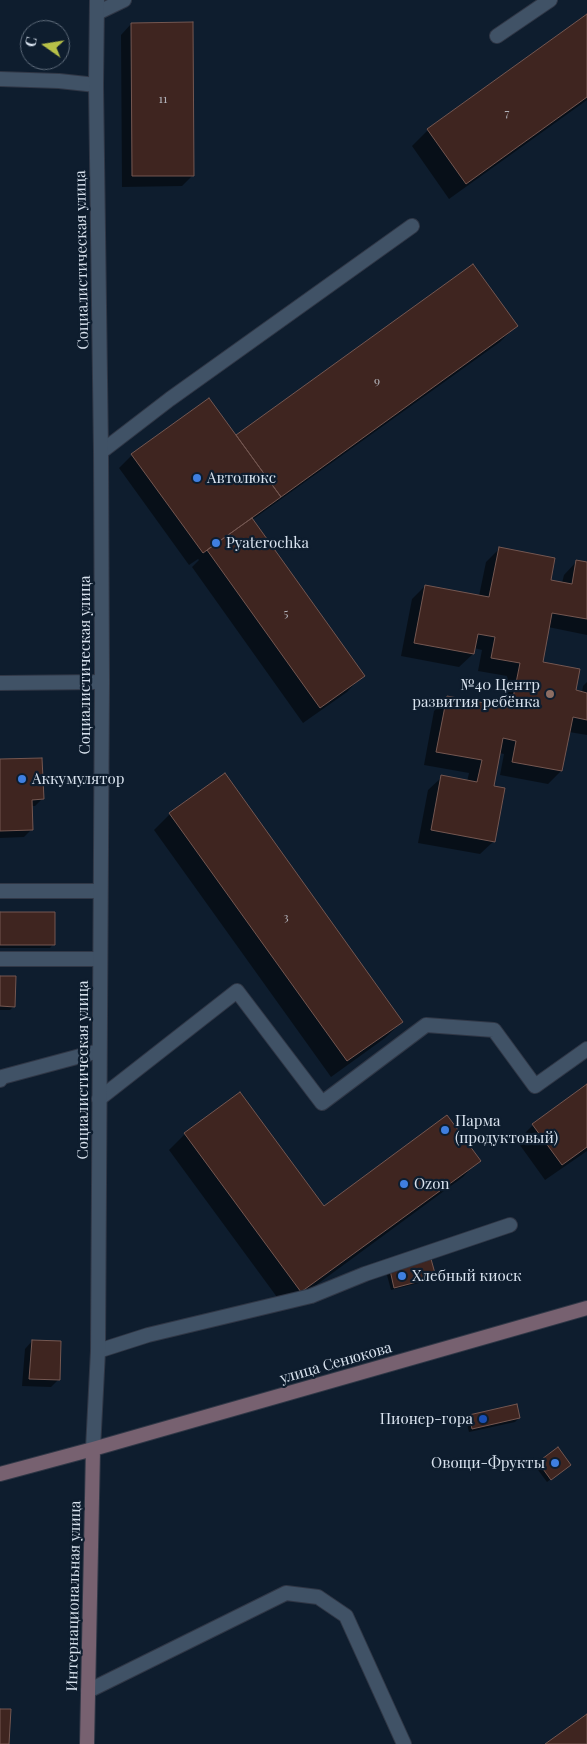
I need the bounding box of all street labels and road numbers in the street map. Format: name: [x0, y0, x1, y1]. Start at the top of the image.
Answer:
street label: Социалистическая улица: [71, 170, 93, 350]
street label: Социалистическая улица: [76, 575, 94, 755]
street label: Социалистическая улица: [74, 980, 92, 1160]
street label: улица Сенюкова: [278, 1338, 394, 1388]
street label: Интернациональная улица: [63, 1500, 85, 1692]

